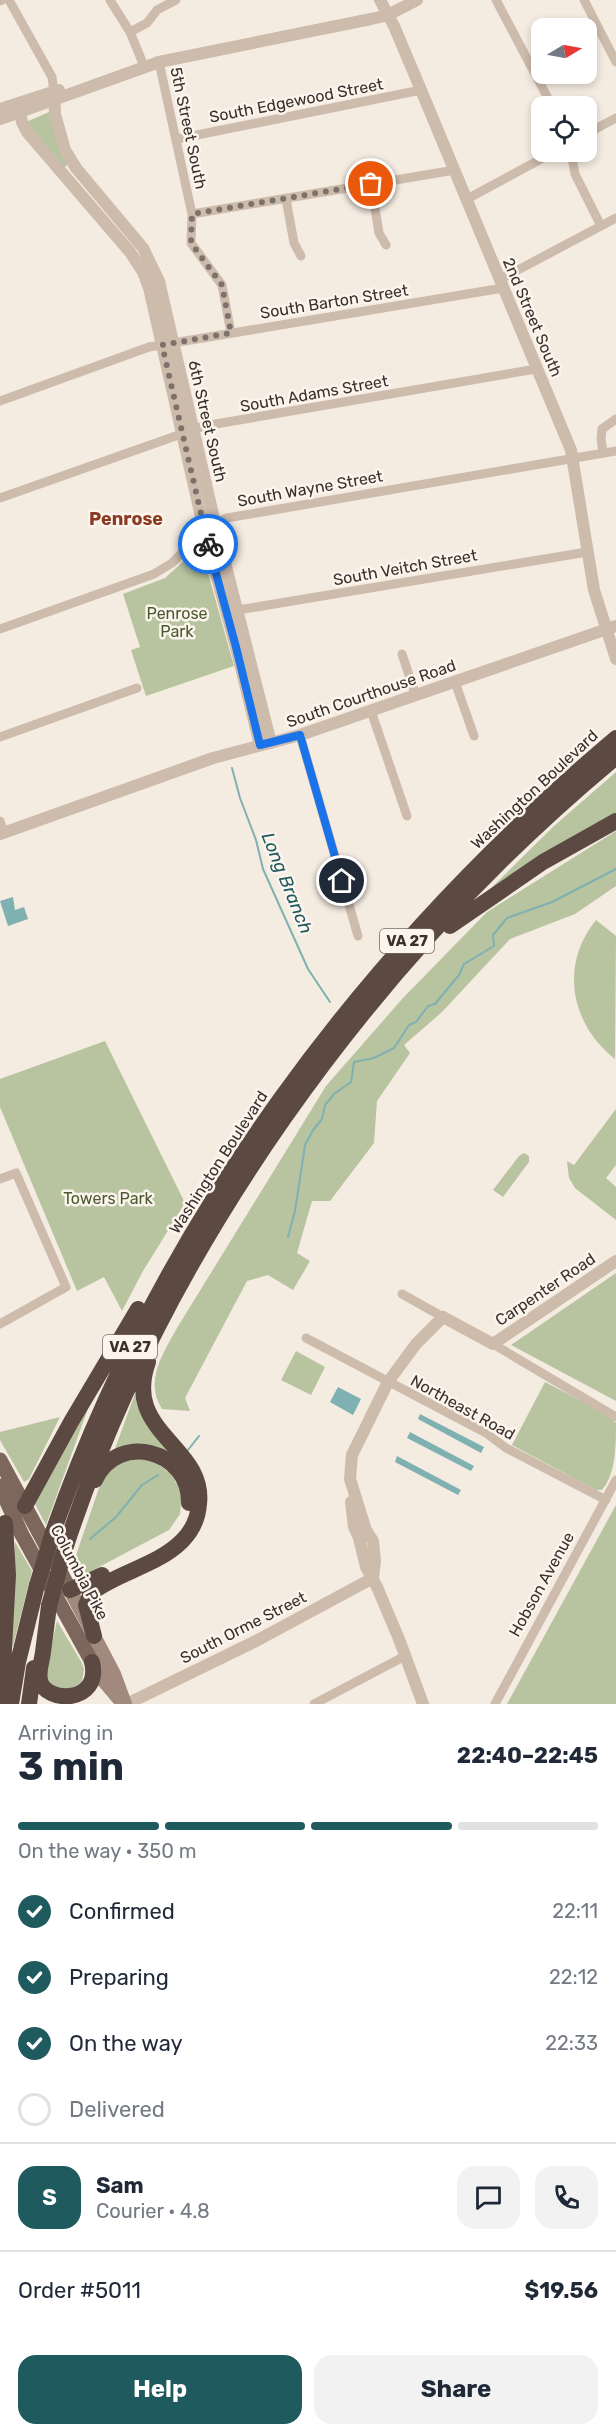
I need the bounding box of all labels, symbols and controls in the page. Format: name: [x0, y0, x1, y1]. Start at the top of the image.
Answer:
north arrow: [531, 18, 597, 84]
map controls: [531, 18, 597, 162]
street label: 5th Street South: [166, 65, 211, 191]
street label: South Edgewood Street: [208, 74, 385, 127]
button: locate: [531, 96, 597, 162]
pin: [345, 158, 396, 209]
icon: bag: [354, 167, 387, 200]
street label: 2nd Street South: [499, 255, 566, 380]
street label: South Barton Street: [259, 280, 409, 323]
street label: 6th Street South: [184, 358, 231, 484]
street label: South Adams Street: [239, 371, 390, 416]
street label: South Wayne Street: [236, 466, 384, 511]
district label: Penrose: [89, 508, 163, 530]
courier: [178, 514, 238, 574]
icon: bike: [192, 528, 225, 561]
street label: South Veitch Street: [332, 545, 479, 590]
park label: Penrose Park: [146, 604, 208, 641]
street label: South Courthouse Road: [284, 656, 458, 731]
street label: Washington Boulevard: [467, 726, 602, 853]
water label: Long Branch: [257, 829, 317, 937]
pin: [316, 855, 367, 906]
icon: home: [325, 864, 358, 897]
road number: VA 27: [380, 929, 434, 953]
street label: Washington Boulevard: [165, 1087, 272, 1237]
park label: Towers Park: [63, 1189, 154, 1208]
street label: Carpenter Road: [492, 1249, 599, 1330]
road number: VA 27: [103, 1335, 157, 1359]
street label: Northeast Road: [407, 1371, 518, 1444]
street label: Columbia Pike: [47, 1522, 113, 1623]
street label: Hobson Avenue: [505, 1529, 578, 1640]
street label: South Orme Street: [177, 1587, 309, 1667]
text: Arriving in: [18, 1721, 113, 1745]
text: 22:40–22:45: [457, 1742, 598, 1769]
text: 3 min: [18, 1744, 124, 1790]
text: On the way · 350 m: [18, 1839, 197, 1863]
icon: check: [18, 1895, 51, 1928]
text: Confirmed: [69, 1898, 175, 1925]
text: 22:11: [552, 1899, 598, 1923]
icon: check: [18, 1961, 51, 1994]
text: Preparing: [69, 1964, 169, 1991]
text: 22:12: [549, 1965, 598, 1989]
icon: check: [18, 2027, 51, 2060]
text: On the way: [69, 2030, 183, 2057]
text: 22:33: [545, 2031, 598, 2055]
text: Delivered: [69, 2096, 165, 2123]
button: chat: [457, 2166, 520, 2229]
button: phone: [535, 2166, 598, 2229]
text: Sam: [96, 2172, 144, 2199]
text: S: [42, 2184, 57, 2211]
text: Courier · 4.8: [96, 2199, 210, 2223]
text: Order #5011: [18, 2277, 141, 2304]
text: $19.56: [525, 2277, 598, 2304]
button: Help: [18, 2355, 302, 2424]
button: Share: [314, 2355, 598, 2424]

